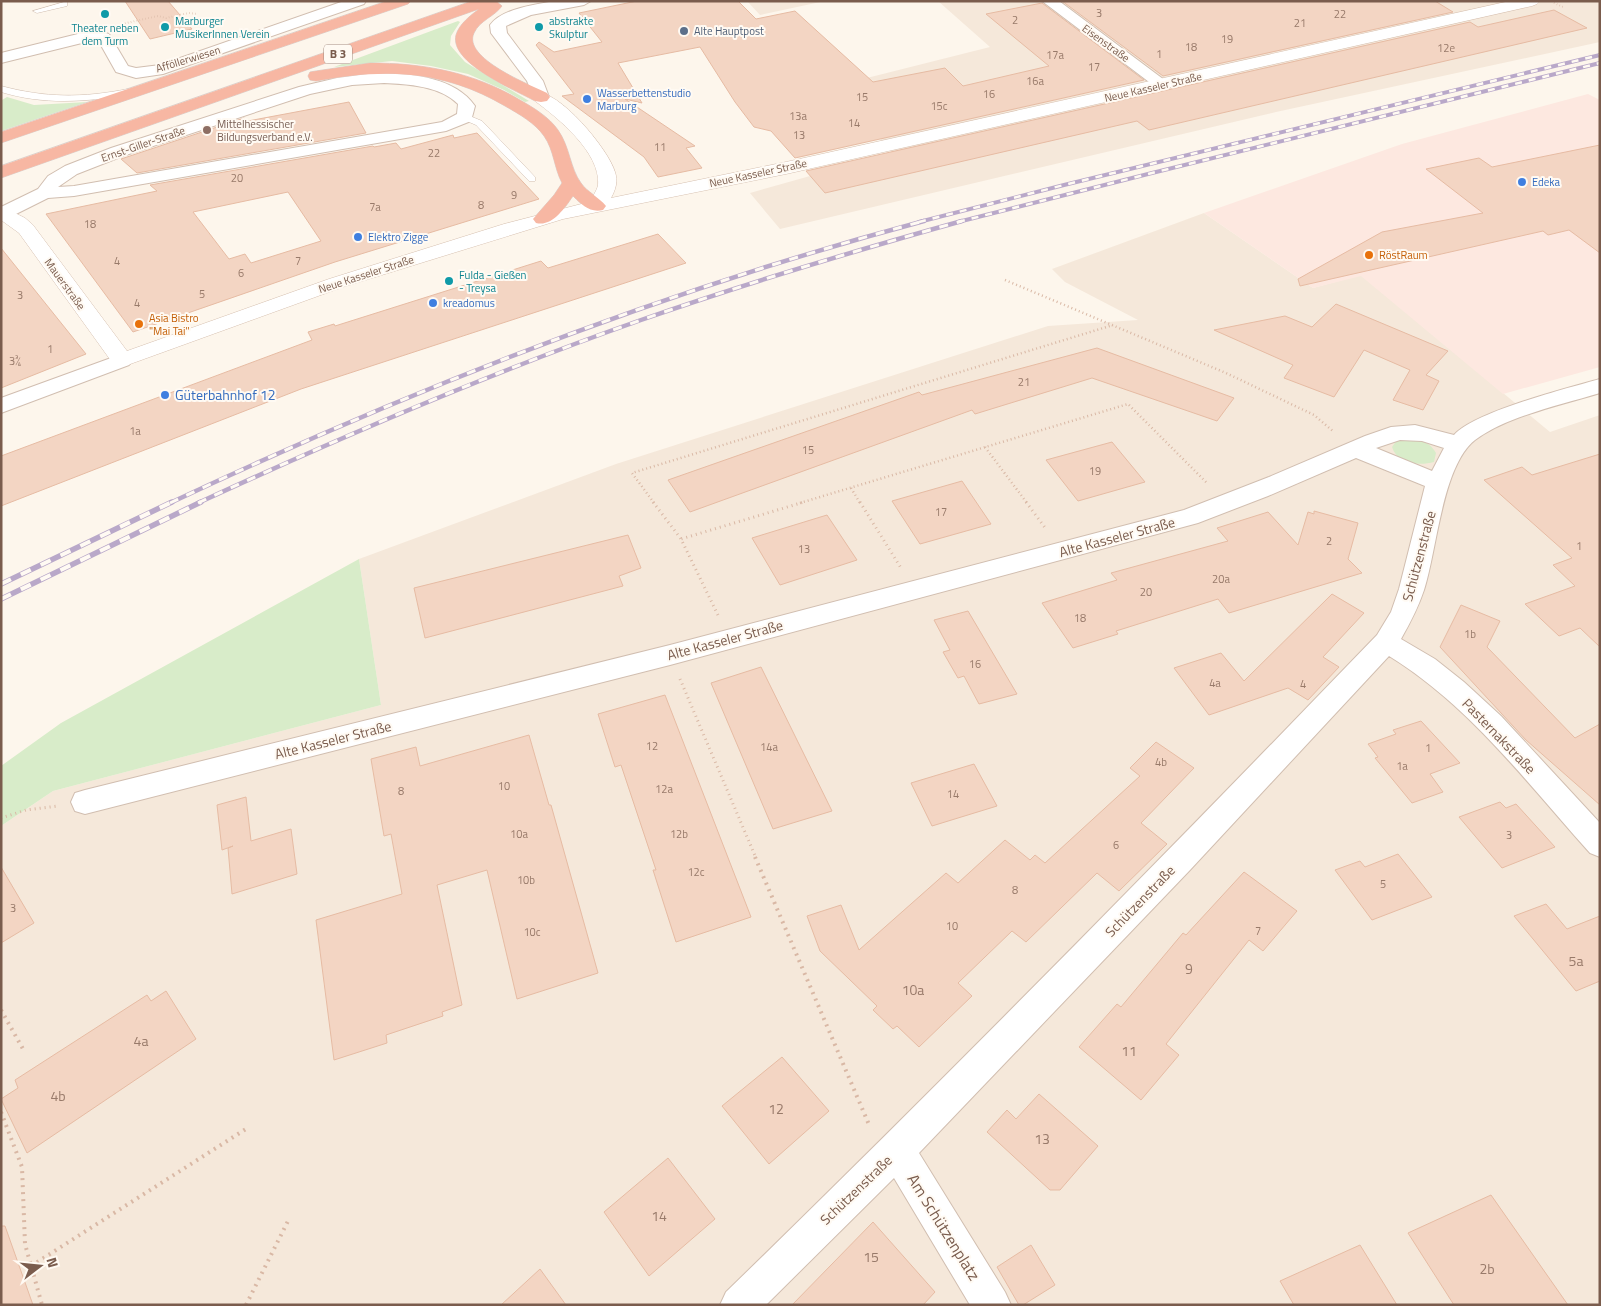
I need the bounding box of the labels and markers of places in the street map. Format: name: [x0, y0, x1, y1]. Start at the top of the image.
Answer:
marker: Theater neben dem Turm: [99, 8, 111, 20]
place label: Marburger MusikerInnen Verein: [175, 13, 270, 42]
place label: abstrakte Skulptur: [549, 13, 594, 42]
place label: Theater neben dem Turm: [71, 20, 139, 49]
marker: Marburger MusikerInnen Verein: [159, 21, 171, 33]
marker: abstrakte Skulptur: [533, 21, 545, 33]
place label: Alte Hauptpost: [694, 23, 764, 39]
marker: Alte Hauptpost: [678, 25, 690, 37]
place label: Wasserbettenstudio Marburg: [597, 85, 691, 114]
marker: Wasserbettenstudio Marburg: [581, 93, 593, 105]
place label: Mittelhessischer Bildungsverband e.V.: [217, 116, 313, 145]
marker: Mittelhessischer Bildungsverband e.V.: [201, 124, 213, 136]
place label: Edeka: [1532, 174, 1561, 190]
marker: Edeka: [1516, 176, 1528, 188]
place label: Elektro Zigge: [368, 229, 429, 245]
marker: Elektro Zigge: [352, 231, 364, 243]
place label: RöstRaum: [1379, 247, 1428, 263]
marker: RöstRaum: [1363, 249, 1375, 261]
place label: Fulda - Gießen - Treysa: [459, 267, 527, 296]
marker: Fulda - Gießen - Treysa: [443, 275, 455, 287]
place label: kreadomus: [443, 295, 495, 311]
marker: kreadomus: [427, 297, 439, 309]
place label: Asia Bistro "Mai Tai": [149, 310, 199, 339]
marker: Asia Bistro "Mai Tai": [133, 318, 145, 330]
place label: Güterbahnhof 12: [175, 384, 276, 405]
marker: Güterbahnhof 12: [159, 389, 171, 401]

